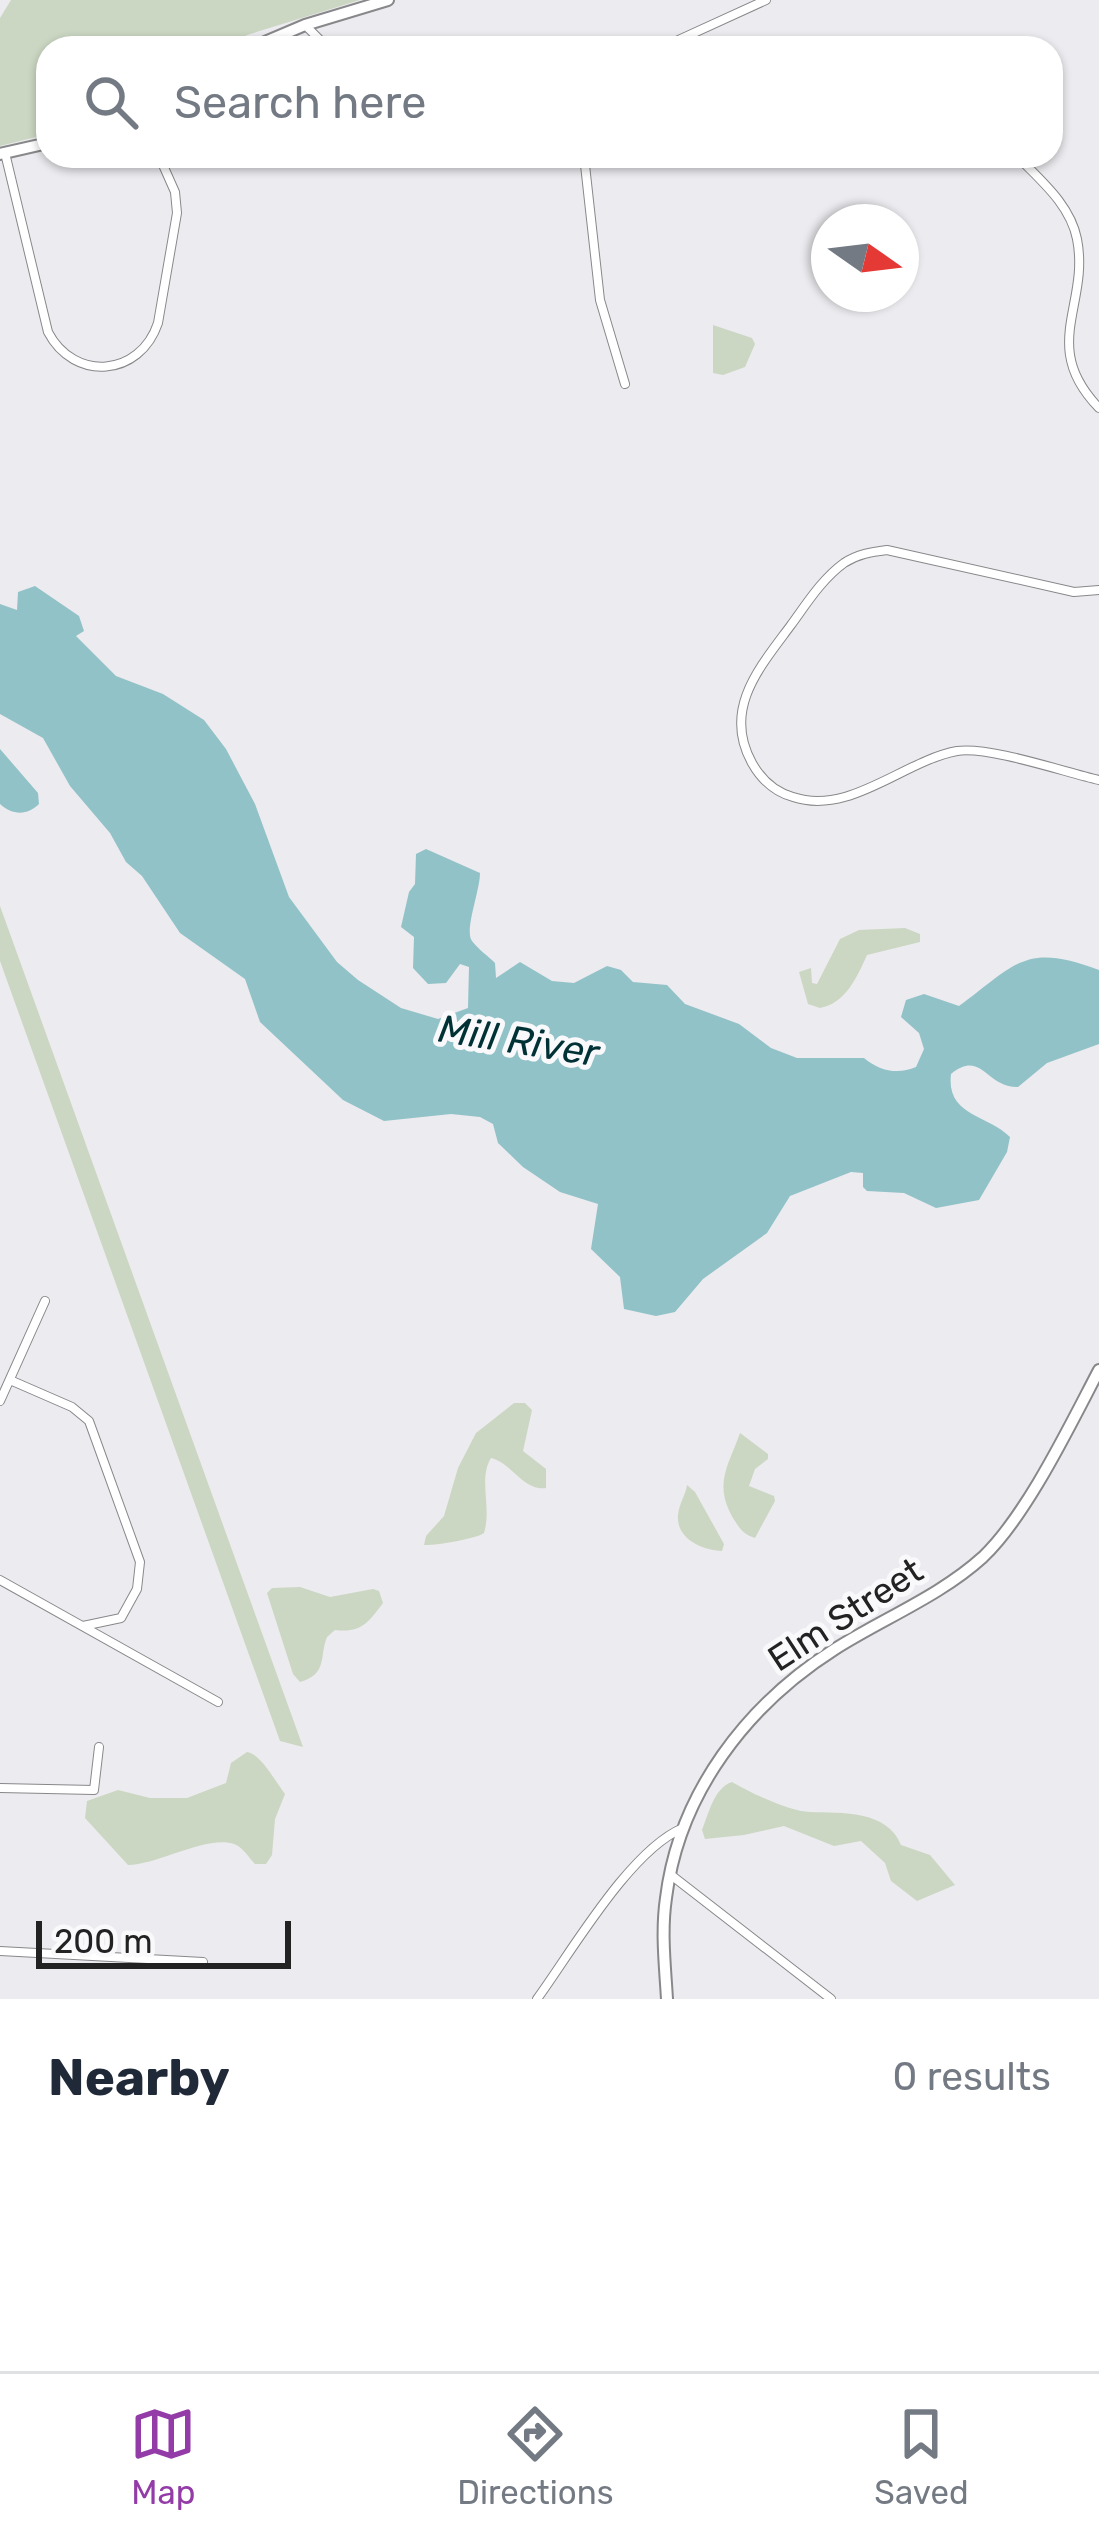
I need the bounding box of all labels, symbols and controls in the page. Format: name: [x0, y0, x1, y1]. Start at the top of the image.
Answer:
search box: [36, 36, 1063, 168]
icon: search: [78, 69, 144, 135]
text: Search here: [174, 76, 426, 129]
north arrow: [811, 204, 919, 312]
water label: Mill River: [435, 1006, 604, 1077]
street label: Elm Street: [760, 1549, 931, 1680]
scale bar: [36, 1915, 291, 1968]
text: 200 m: [54, 1922, 153, 1961]
text: Nearby: [48, 2047, 230, 2108]
text: 0 results: [892, 2054, 1051, 2100]
tab: Map: [130, 2401, 196, 2512]
tab: Directions: [457, 2401, 614, 2512]
tab: Saved: [874, 2401, 969, 2512]

